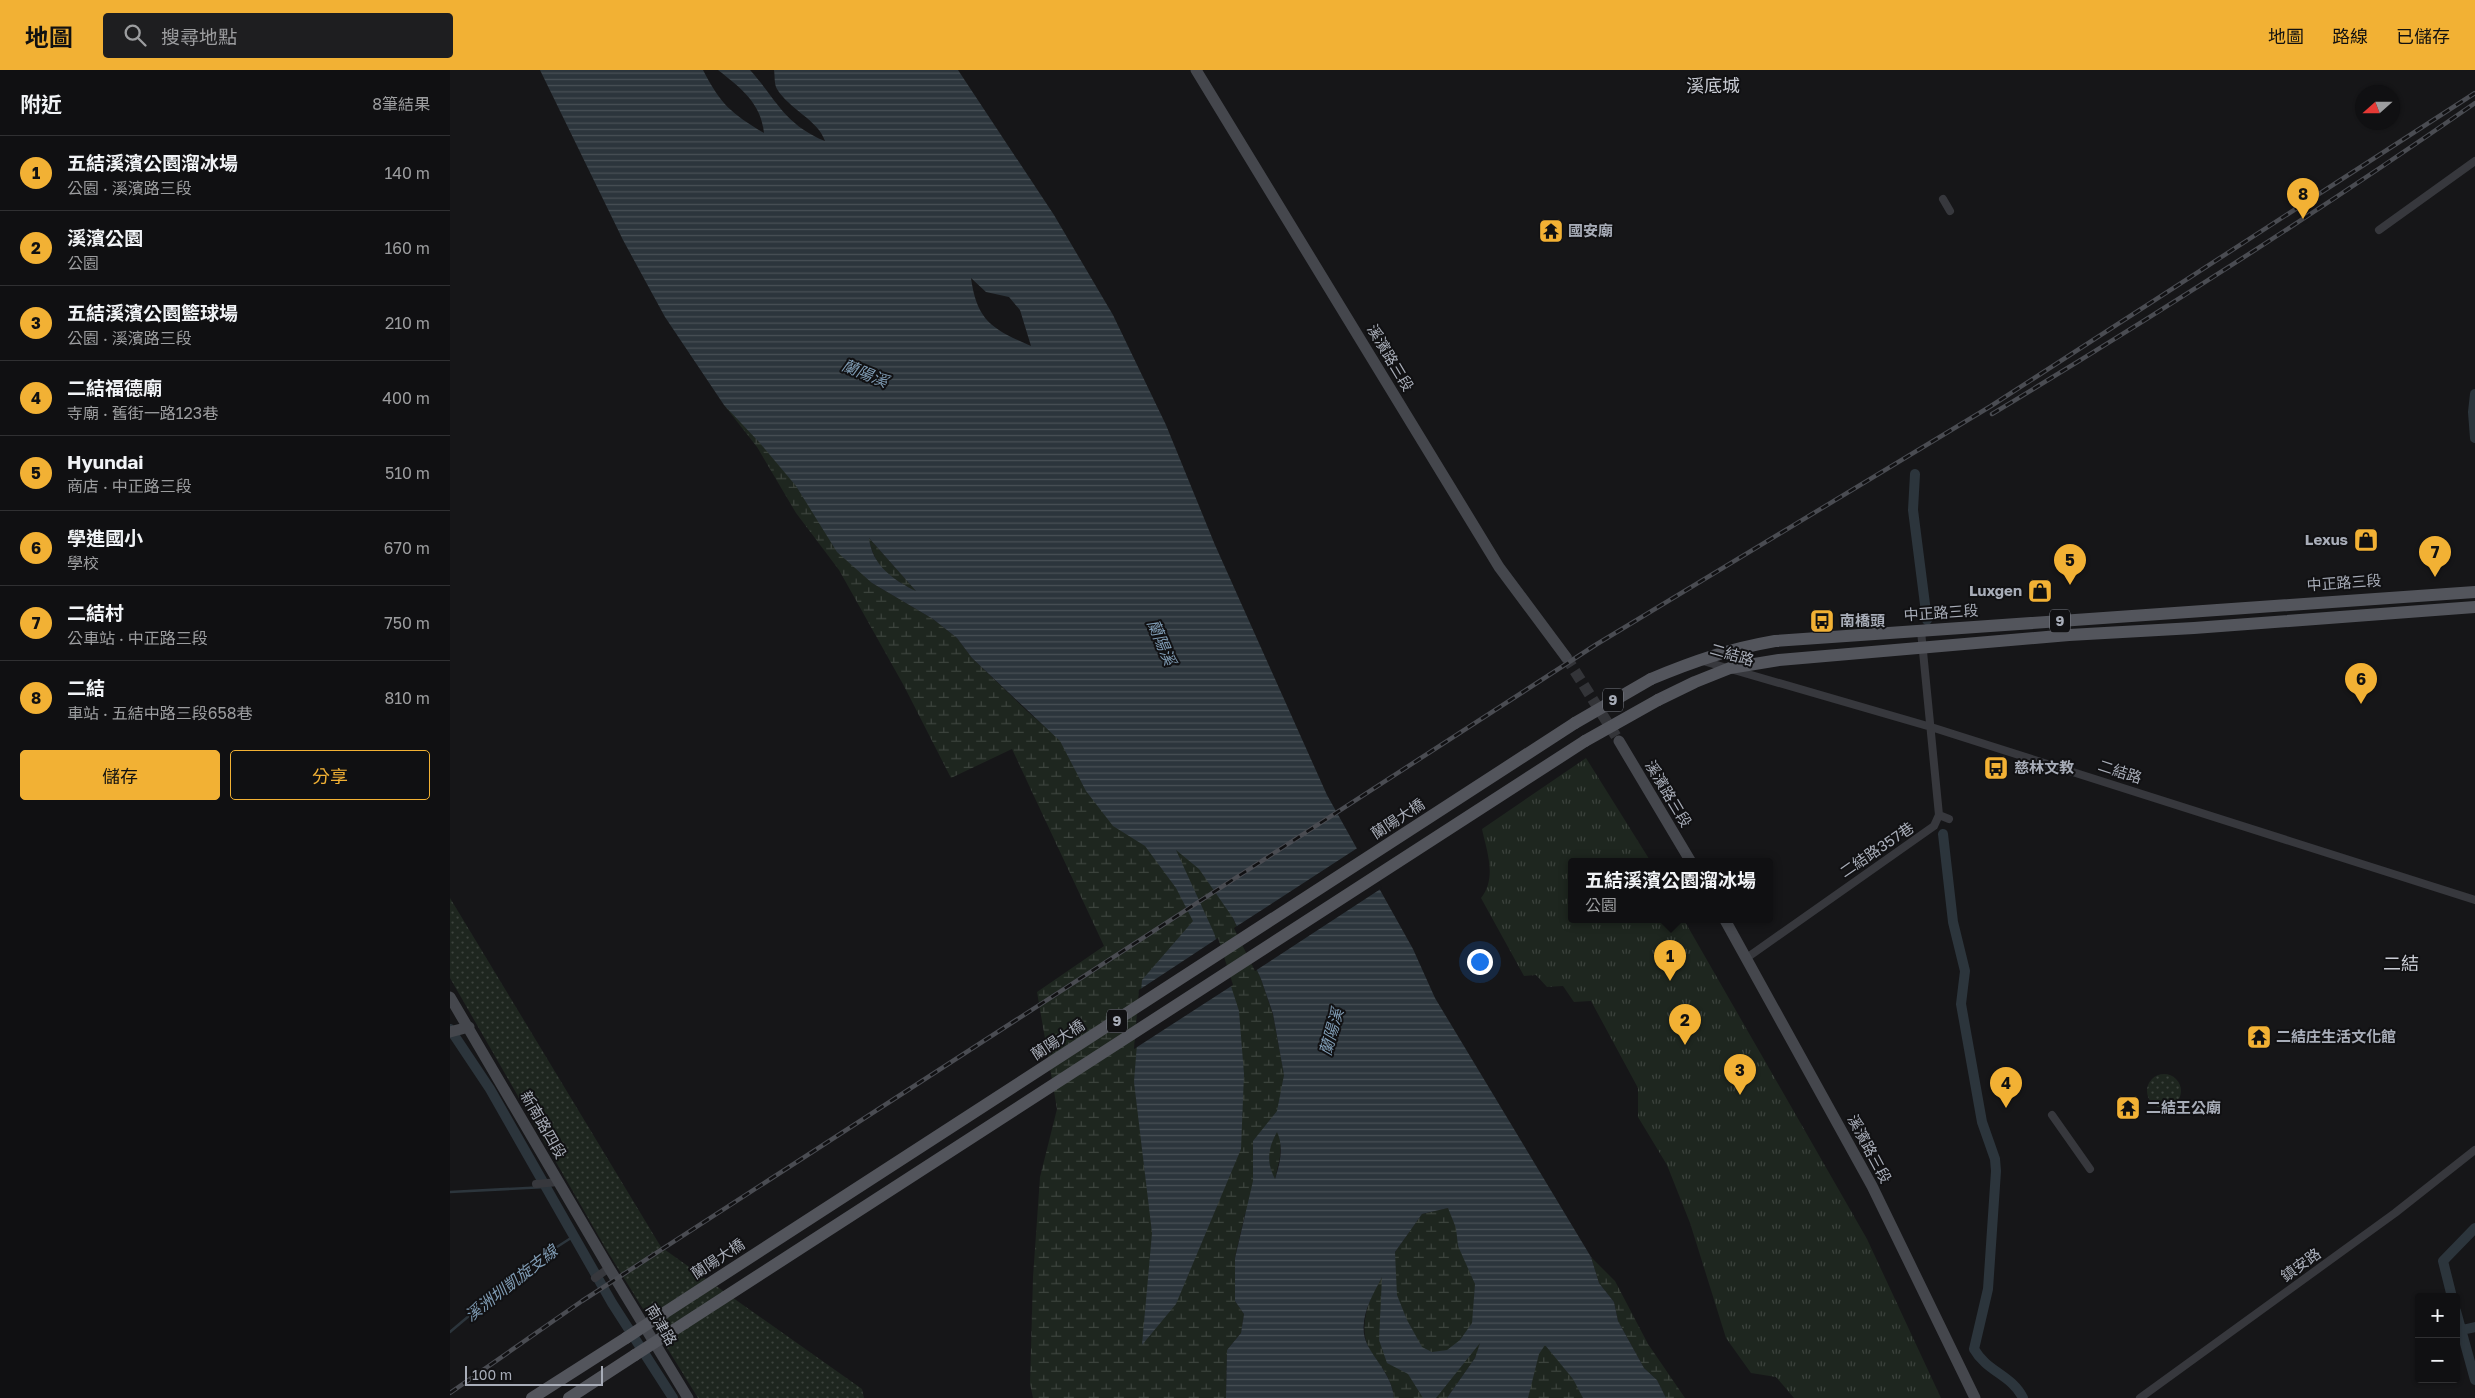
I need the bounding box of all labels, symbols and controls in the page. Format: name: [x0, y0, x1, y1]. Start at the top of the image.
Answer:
search box: [103, 13, 453, 58]
icon: search: [121, 21, 149, 49]
text: 地圖: [25, 22, 73, 51]
text: 搜尋地點: [161, 25, 237, 48]
text: 地圖: [2268, 25, 2304, 47]
text: 路線: [2332, 25, 2368, 47]
text: 已儲存: [2396, 25, 2450, 47]
district label: 溪底城: [1686, 74, 1740, 96]
north arrow: [2355, 85, 2400, 130]
text: 附近: [20, 91, 62, 117]
text: 8筆結果: [372, 94, 430, 114]
text: 五結溪濱公園溜冰場: [67, 151, 238, 174]
text: 1: [32, 163, 40, 183]
text: 140 m: [384, 163, 430, 183]
text: 公園 · 溪濱路三段: [67, 178, 192, 198]
pin: 8: [2287, 178, 2319, 219]
temple icon: 國安廟: [1538, 218, 1564, 244]
place label: 國安廟: [1568, 221, 1613, 239]
text: 溪濱公園: [67, 226, 143, 249]
text: 2: [31, 238, 41, 258]
text: 160 m: [384, 238, 430, 258]
text: 公園: [67, 253, 99, 273]
text: 五結溪濱公園籃球場: [67, 301, 238, 324]
text: 3: [31, 313, 41, 333]
text: 210 m: [385, 313, 430, 333]
street label: 溪濱路三段: [1364, 321, 1418, 394]
text: 公園 · 溪濱路三段: [67, 328, 192, 348]
water label: 蘭陽溪: [839, 355, 893, 392]
text: 二結福德廟: [67, 376, 162, 399]
text: 4: [31, 388, 41, 408]
text: 400 m: [382, 388, 430, 408]
text: 寺廟 · 舊街一路123巷: [67, 403, 218, 423]
text: Hyundai: [67, 450, 144, 473]
text: 5: [31, 463, 41, 483]
text: 510 m: [385, 463, 430, 483]
text: 商店 · 中正路三段: [67, 476, 192, 496]
text: 學進國小: [67, 526, 143, 549]
shop icon: Lexus: [2353, 527, 2379, 553]
place label: Lexus: [2305, 530, 2348, 548]
pin: 7: [2419, 536, 2451, 577]
text: 6: [31, 538, 41, 558]
text: 670 m: [384, 538, 430, 558]
pin: 5: [2054, 544, 2086, 585]
text: 學校: [67, 553, 99, 573]
street label: 中正路三段: [2306, 570, 2382, 594]
shop icon: Luxgen: [2027, 578, 2053, 604]
place label: Luxgen: [1969, 581, 2022, 599]
street label: 中正路三段: [1903, 600, 1979, 624]
text: 二結村: [67, 601, 124, 624]
bus stop icon: 南橋頭: [1809, 608, 1835, 634]
road number: 9: [2050, 610, 2070, 632]
place label: 南橋頭: [1840, 611, 1885, 629]
text: 7: [32, 613, 40, 633]
text: 750 m: [384, 613, 430, 633]
water label: 蘭陽溪: [1143, 616, 1181, 670]
text: 公車站 · 中正路三段: [67, 628, 208, 648]
street label: 二結路: [1708, 639, 1756, 669]
pin: 6: [2345, 663, 2377, 704]
text: 二結: [67, 676, 105, 699]
text: 8: [31, 688, 41, 708]
text: 810 m: [384, 688, 430, 708]
road number: 9: [1603, 688, 1623, 712]
text: 車站 · 五結中路三段658巷: [67, 703, 253, 723]
button: 儲存: [20, 750, 220, 800]
button: 分享: [230, 750, 430, 800]
bus stop icon: 慈林文教: [1983, 755, 2009, 781]
street label: 二結路: [2096, 756, 2144, 787]
street label: 溪濱路三段: [1642, 757, 1696, 830]
place label: 慈林文教: [2014, 758, 2074, 776]
street label: 蘭陽大橋: [1367, 794, 1428, 842]
street label: 二結路357巷: [1836, 818, 1917, 881]
popup: [1568, 858, 1773, 923]
text: 五結溪濱公園溜冰場: [1585, 868, 1756, 891]
text: 公園: [1585, 895, 1617, 915]
pin: 1: [1654, 940, 1686, 981]
your location: [1467, 949, 1493, 975]
district label: 二結: [2383, 952, 2419, 974]
water label: 蘭陽溪: [1315, 1004, 1348, 1058]
pin: 2: [1669, 1004, 1701, 1045]
road number: 9: [1107, 1009, 1127, 1032]
street label: 蘭陽大橋: [1027, 1015, 1088, 1063]
temple icon: 二結庄生活文化館: [2246, 1024, 2272, 1050]
place label: 二結庄生活文化館: [2276, 1027, 2396, 1045]
pin: 3: [1724, 1054, 1756, 1095]
pin: 4: [1990, 1067, 2022, 1108]
street label: 新南路四段: [517, 1088, 570, 1161]
temple icon: 二結王公廟: [2115, 1095, 2141, 1121]
place label: 二結王公廟: [2146, 1098, 2221, 1116]
street label: 溪濱路三段: [1844, 1111, 1895, 1186]
street label: 蘭陽大橋: [687, 1234, 748, 1282]
water label: 溪洲圳凱旋支線: [461, 1239, 563, 1325]
street label: 鎮安路: [2277, 1244, 2324, 1285]
map controls: [2415, 1293, 2460, 1383]
button: +: [2415, 1293, 2460, 1338]
street label: 南津路: [643, 1301, 681, 1348]
button: −: [2415, 1338, 2460, 1383]
scale bar: [465, 1363, 602, 1386]
text: 100 m: [472, 1366, 512, 1383]

